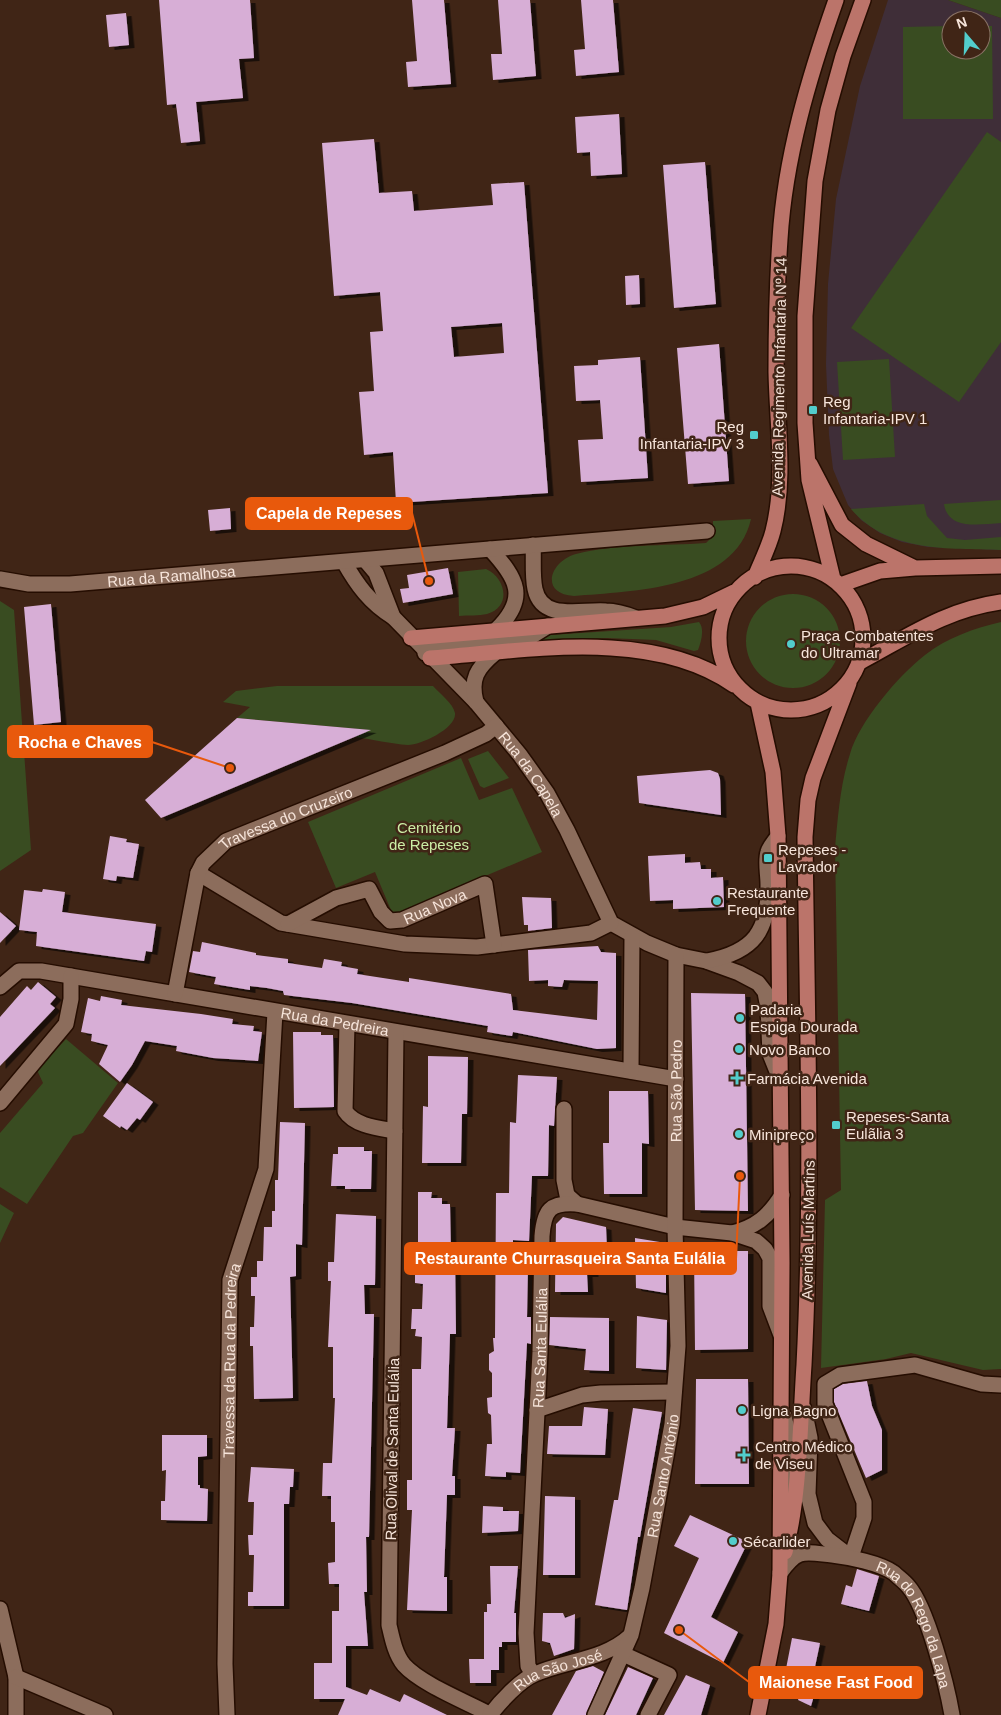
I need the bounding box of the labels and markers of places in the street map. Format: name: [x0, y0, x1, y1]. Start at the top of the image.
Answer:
place label: Reg Infantaria-IPV 1: [823, 393, 927, 427]
marker: Reg Infantaria-IPV 1: [807, 404, 819, 416]
place label: Reg Infantaria-IPV 3: [640, 418, 744, 452]
marker: Reg Infantaria-IPV 3: [748, 429, 760, 441]
callout: Capela de Repeses: [246, 498, 412, 529]
place label: Praça Combatentes do Ultramar: [801, 627, 934, 661]
marker: Praça Combatentes do Ultramar: [785, 638, 797, 650]
callout: Rocha e Chaves: [8, 726, 152, 757]
place label: Repeses - Lavrador: [778, 841, 846, 875]
marker: Repeses - Lavrador: [762, 852, 774, 864]
place label: Restaurante Frequente: [727, 884, 809, 918]
marker: Restaurante Frequente: [711, 895, 723, 907]
place label: Padaria Espiga Dourada: [750, 1001, 858, 1035]
marker: Padaria Espiga Dourada: [734, 1012, 746, 1024]
place label: Novo Banco: [749, 1041, 831, 1058]
marker: Novo Banco: [733, 1043, 745, 1055]
place label: Farmácia Avenida: [747, 1070, 867, 1087]
marker: Farmácia Avenida: [731, 1072, 743, 1084]
place label: Repeses-Santa Eulãlia 3: [846, 1108, 950, 1142]
marker: Repeses-Santa Eulãlia 3: [830, 1119, 842, 1131]
place label: Minipreço: [749, 1126, 814, 1143]
marker: Minipreço: [733, 1128, 745, 1140]
callout: Restaurante Churrasqueira Santa Eulália: [405, 1243, 736, 1274]
place label: Ligna Bagno: [752, 1402, 836, 1419]
marker: Ligna Bagno: [736, 1404, 748, 1416]
place label: Centro Médico de Viseu: [755, 1438, 853, 1472]
marker: Centro Médico de Viseu: [737, 1448, 751, 1462]
place label: Sécarlider: [743, 1533, 811, 1550]
marker: Sécarlider: [727, 1535, 739, 1547]
callout: Maionese Fast Food: [749, 1667, 922, 1698]

